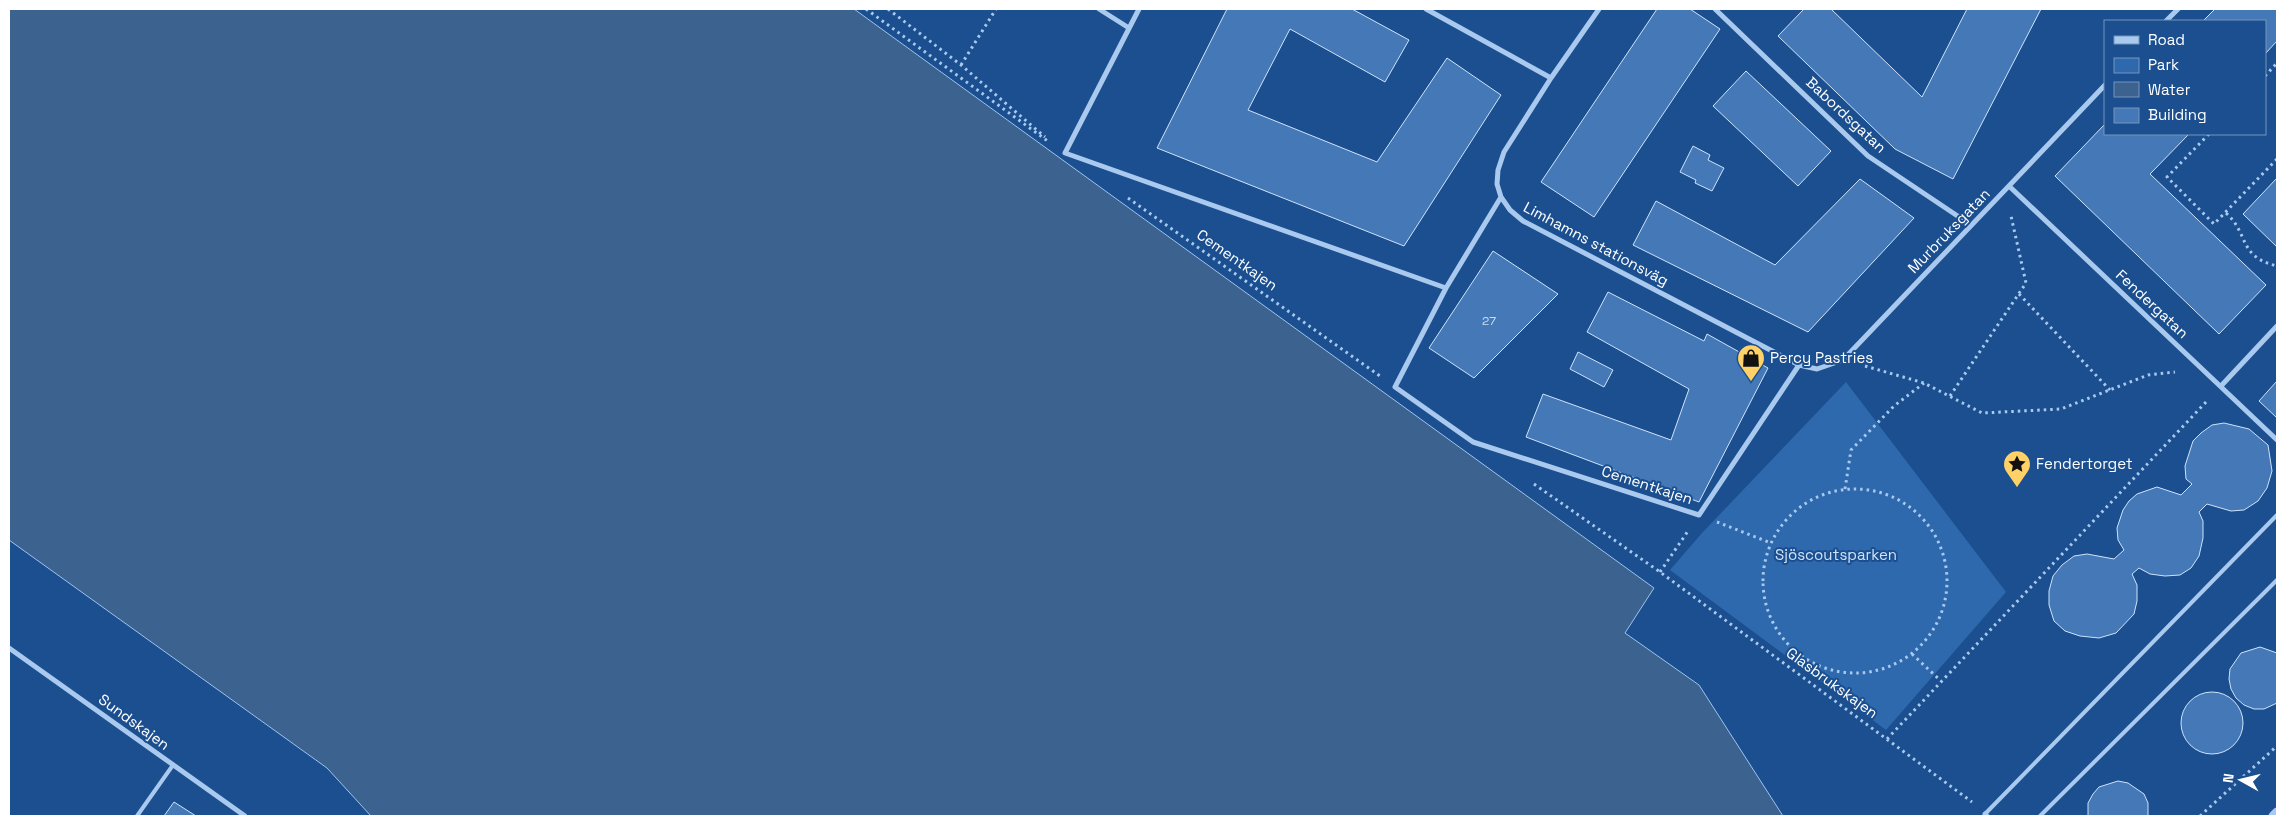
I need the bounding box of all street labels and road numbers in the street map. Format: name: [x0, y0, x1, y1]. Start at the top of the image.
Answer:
street label: Babordsgatan: [1802, 73, 1890, 157]
street label: Murbruksgatan: [1903, 184, 1994, 277]
street label: Limhamns stationsväg: [1520, 197, 1672, 290]
street label: Cementkajen: [1193, 225, 1281, 294]
street label: Fendergatan: [2112, 265, 2193, 342]
street label: Cementkajen: [1599, 461, 1695, 508]
street label: Glasbrukskajen: [1783, 643, 1882, 722]
street label: Sundskajen: [95, 689, 174, 754]

